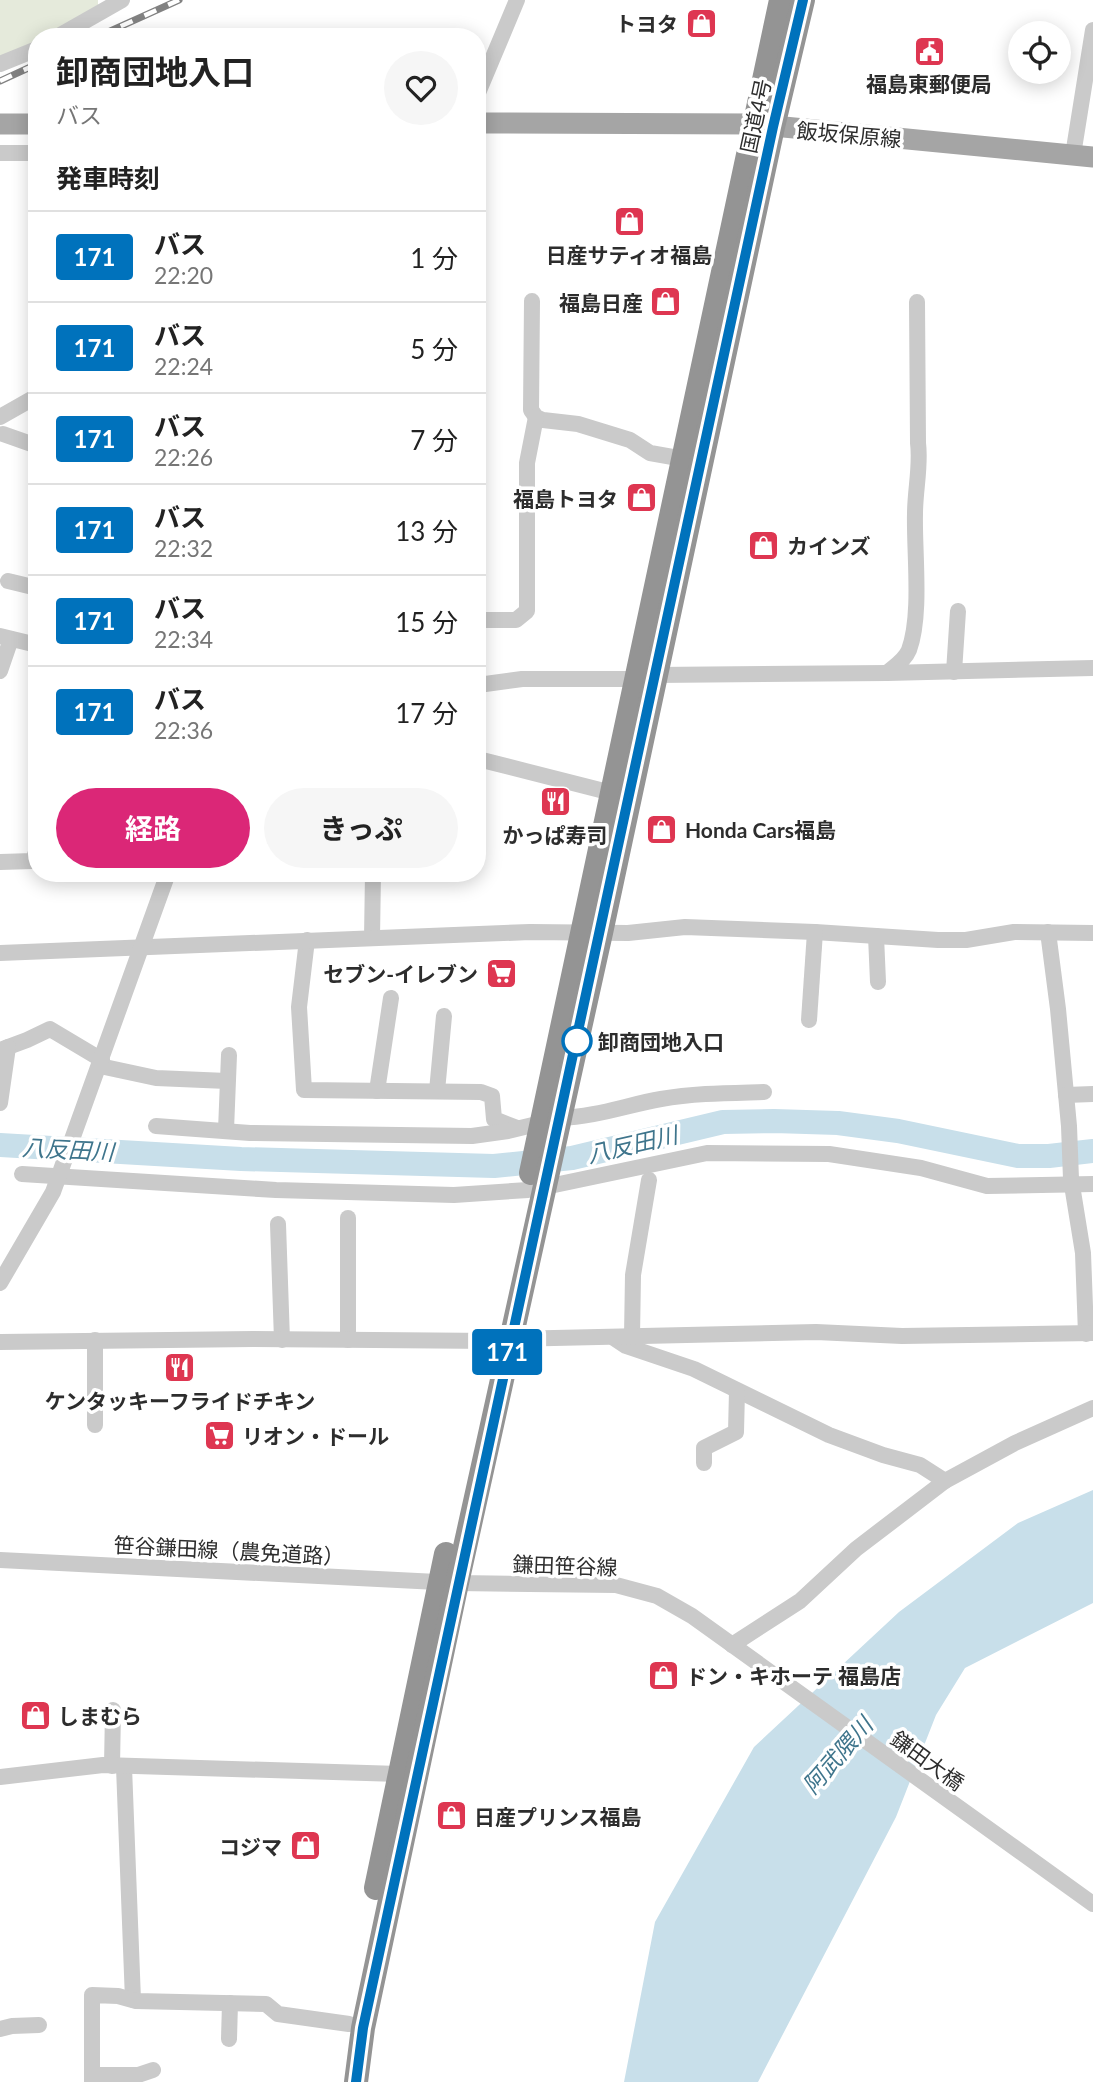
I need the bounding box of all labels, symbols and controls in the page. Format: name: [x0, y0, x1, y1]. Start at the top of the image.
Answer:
shop icon: トヨタ: [684, 6, 718, 40]
place label: トヨタ: [615, 11, 678, 36]
map controls: [1008, 21, 1071, 84]
button: locate: [1008, 21, 1071, 84]
public building icon: 福島東郵便局: [912, 34, 946, 68]
text: 卸商団地入口: [56, 51, 254, 91]
button: heart: [384, 51, 458, 125]
place label: 福島東郵便局: [866, 71, 992, 96]
street label: 国道4号: [735, 77, 775, 155]
text: バス: [56, 101, 102, 129]
street label: 飯坂保原線: [796, 117, 902, 151]
text: 発車時刻: [56, 162, 160, 194]
shop icon: 日産サティオ福島: [612, 205, 646, 239]
text: バス: [154, 228, 206, 260]
text: 171: [74, 242, 115, 271]
text: 1 分: [410, 242, 458, 274]
place label: 日産サティオ福島: [546, 242, 712, 267]
text: 22:20: [154, 261, 213, 289]
shop icon: 福島日産: [649, 285, 683, 319]
place label: 福島日産: [559, 290, 643, 315]
text: バス: [154, 319, 206, 351]
text: 171: [74, 333, 115, 362]
text: 5 分: [410, 333, 458, 365]
text: 22:24: [154, 352, 213, 380]
text: バス: [154, 410, 206, 442]
text: 171: [74, 424, 115, 453]
text: 7 分: [410, 424, 458, 456]
text: 22:26: [154, 443, 213, 471]
shop icon: 福島トヨタ: [624, 481, 658, 515]
place label: 福島トヨタ: [513, 486, 618, 511]
text: バス: [154, 501, 206, 533]
text: 171: [74, 515, 115, 544]
text: 13 分: [395, 515, 458, 547]
shop icon: カインズ: [747, 528, 781, 562]
place label: カインズ: [787, 533, 871, 558]
text: 22:32: [154, 534, 213, 562]
text: バス: [154, 592, 206, 624]
text: 171: [74, 606, 115, 635]
text: 15 分: [395, 606, 458, 638]
text: 22:34: [154, 625, 213, 653]
text: バス: [154, 683, 206, 715]
text: 171: [74, 697, 115, 726]
text: 17 分: [395, 697, 458, 729]
text: 22:36: [154, 716, 213, 744]
restaurant icon: かっぱ寿司: [538, 785, 572, 819]
button: 経路: [56, 788, 250, 868]
button: きっぷ: [264, 788, 458, 868]
shop icon: Honda Cars福島: [645, 812, 679, 846]
place label: Honda Cars福島: [685, 817, 836, 842]
place label: かっぱ寿司: [503, 822, 608, 847]
supermarket icon: セブン-イレブン: [484, 956, 518, 990]
place label: セブン-イレブン: [323, 961, 478, 986]
marker: 卸商団地入口: [562, 1026, 592, 1056]
place label: 卸商団地入口: [598, 1029, 724, 1054]
water label: 八反田川: [584, 1119, 683, 1168]
water label: 八反田川: [21, 1133, 118, 1166]
line badge: 171: [467, 1329, 547, 1375]
text: 171: [486, 1337, 528, 1366]
restaurant icon: ケンタッキーフライドチキン: [163, 1351, 197, 1385]
place label: ケンタッキーフライドチキン: [45, 1388, 315, 1413]
supermarket icon: リオン・ドール: [202, 1418, 236, 1452]
place label: リオン・ドール: [242, 1423, 389, 1448]
street label: 笹谷鎌田線（農免道路）: [113, 1531, 345, 1569]
street label: 鎌田笹谷線: [512, 1551, 618, 1579]
shop icon: ドン・キホーテ 福島店: [646, 1658, 680, 1692]
place label: ドン・キホーテ 福島店: [686, 1663, 901, 1688]
shop icon: しまむら: [18, 1698, 52, 1732]
place label: しまむら: [58, 1703, 142, 1728]
water label: 阿武隈川: [796, 1709, 880, 1799]
street label: 鎌田大橋: [887, 1725, 969, 1795]
shop icon: 日産プリンス福島: [434, 1799, 468, 1833]
place label: 日産プリンス福島: [474, 1804, 642, 1829]
shop icon: コジマ: [288, 1829, 322, 1863]
place label: コジマ: [219, 1834, 282, 1859]

